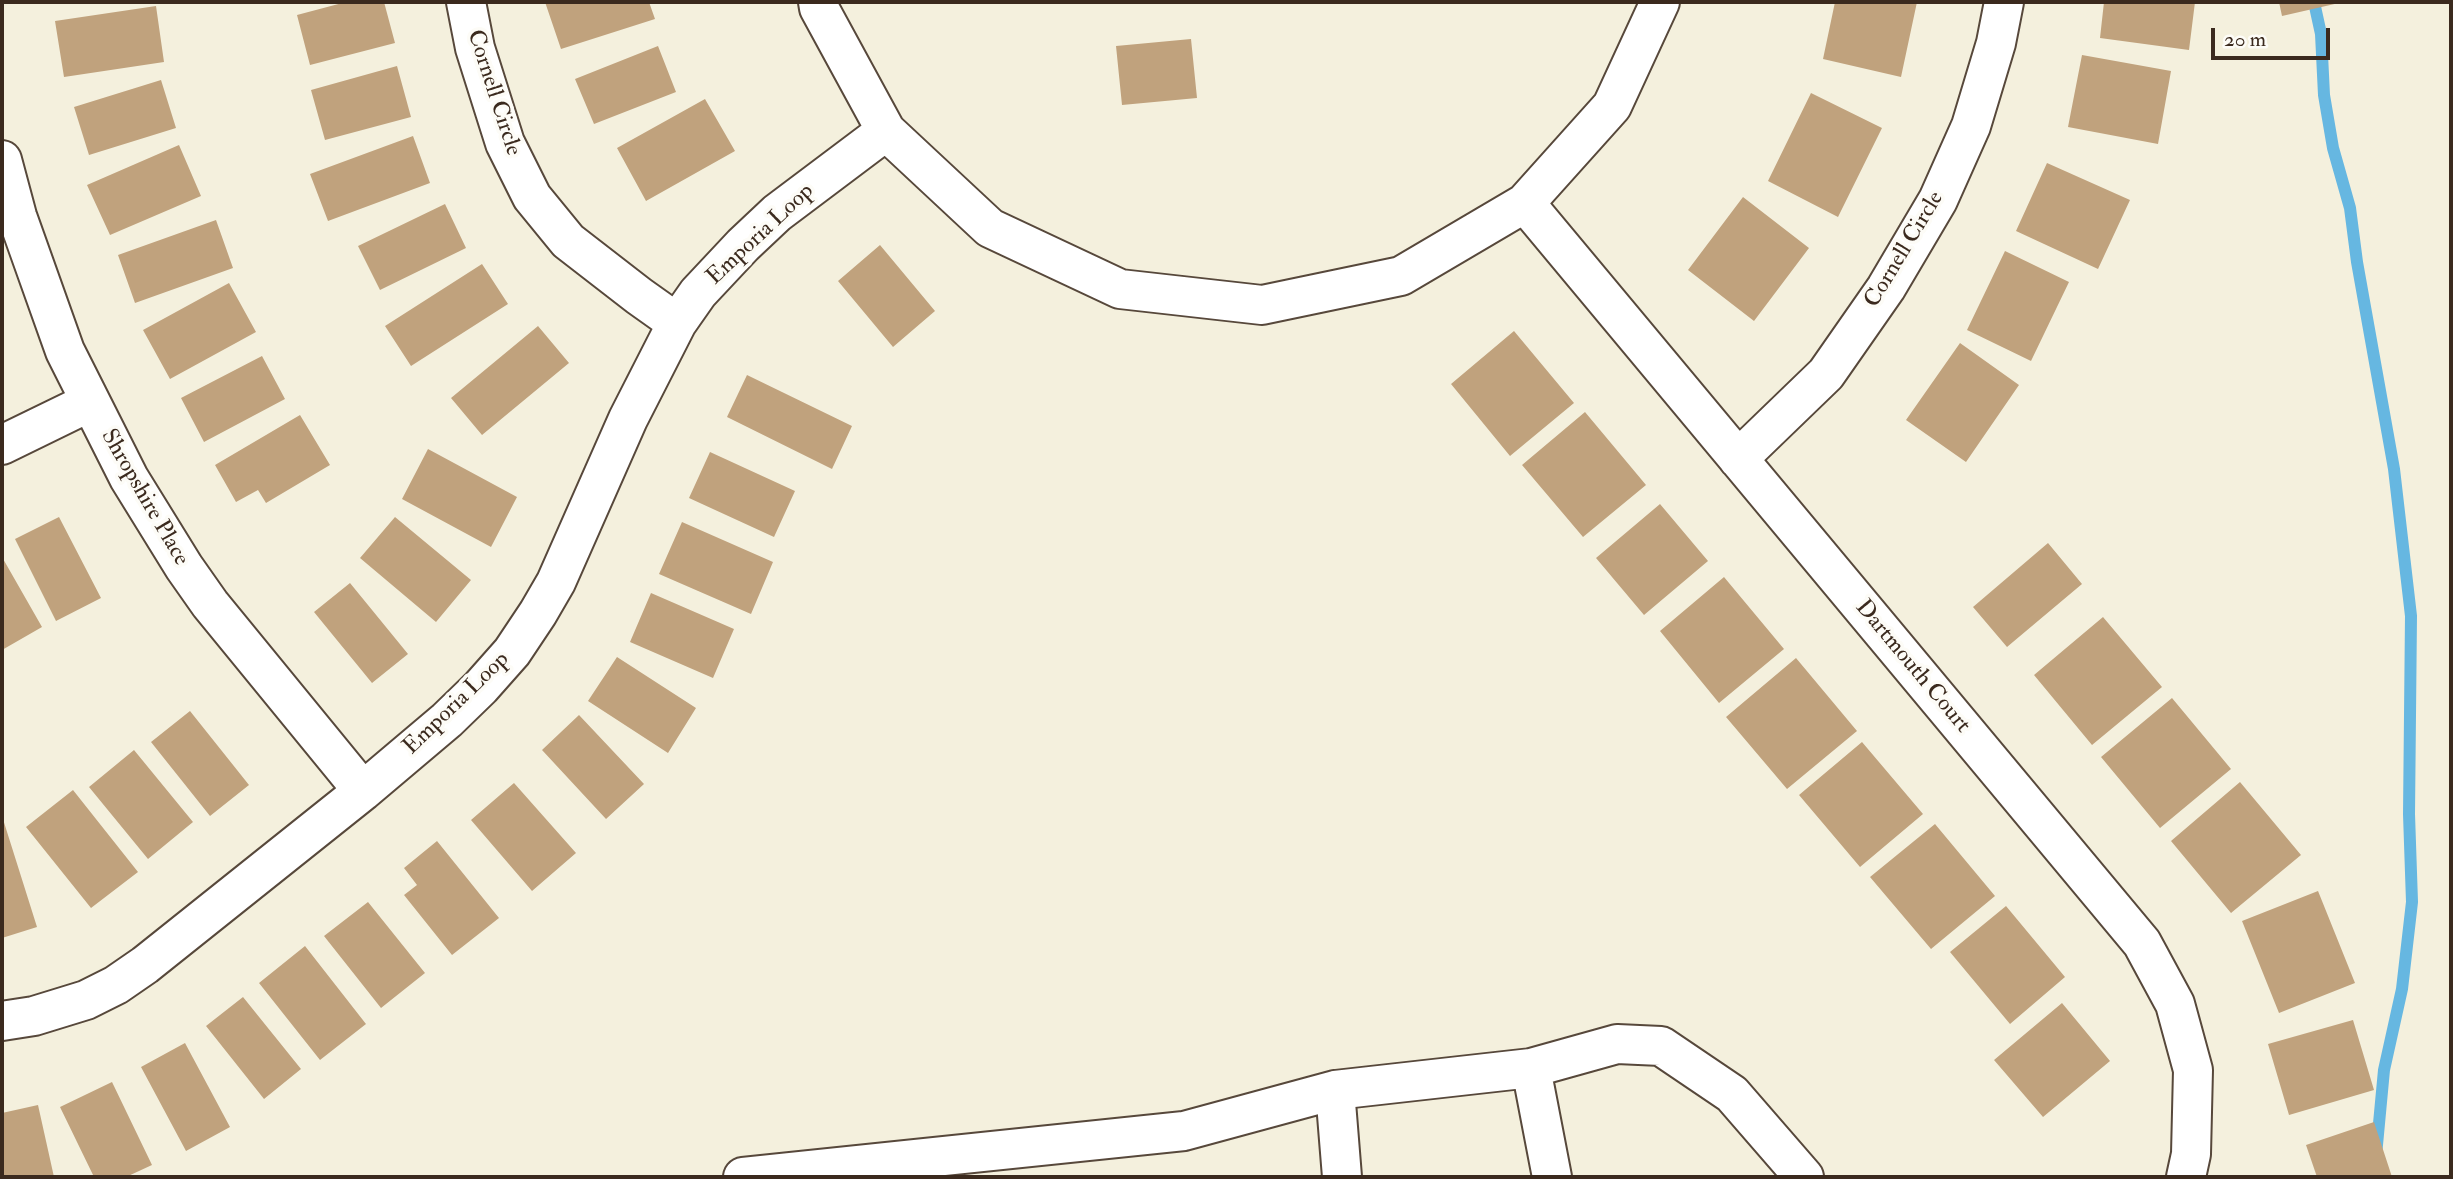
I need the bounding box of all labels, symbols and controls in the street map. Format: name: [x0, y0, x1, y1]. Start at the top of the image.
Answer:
scale bar: [2215, 14, 2334, 58]
text: 20 m: [2224, 26, 2266, 53]
street label: Cornell Circle: [460, 27, 526, 159]
street label: Emporia Loop: [702, 178, 820, 292]
street label: Cornell Circle: [1860, 187, 1950, 313]
street label: Shropshire Place: [94, 425, 194, 571]
street label: Dartmouth Court: [1848, 595, 1976, 739]
street label: Emporia Loop: [398, 647, 516, 761]

